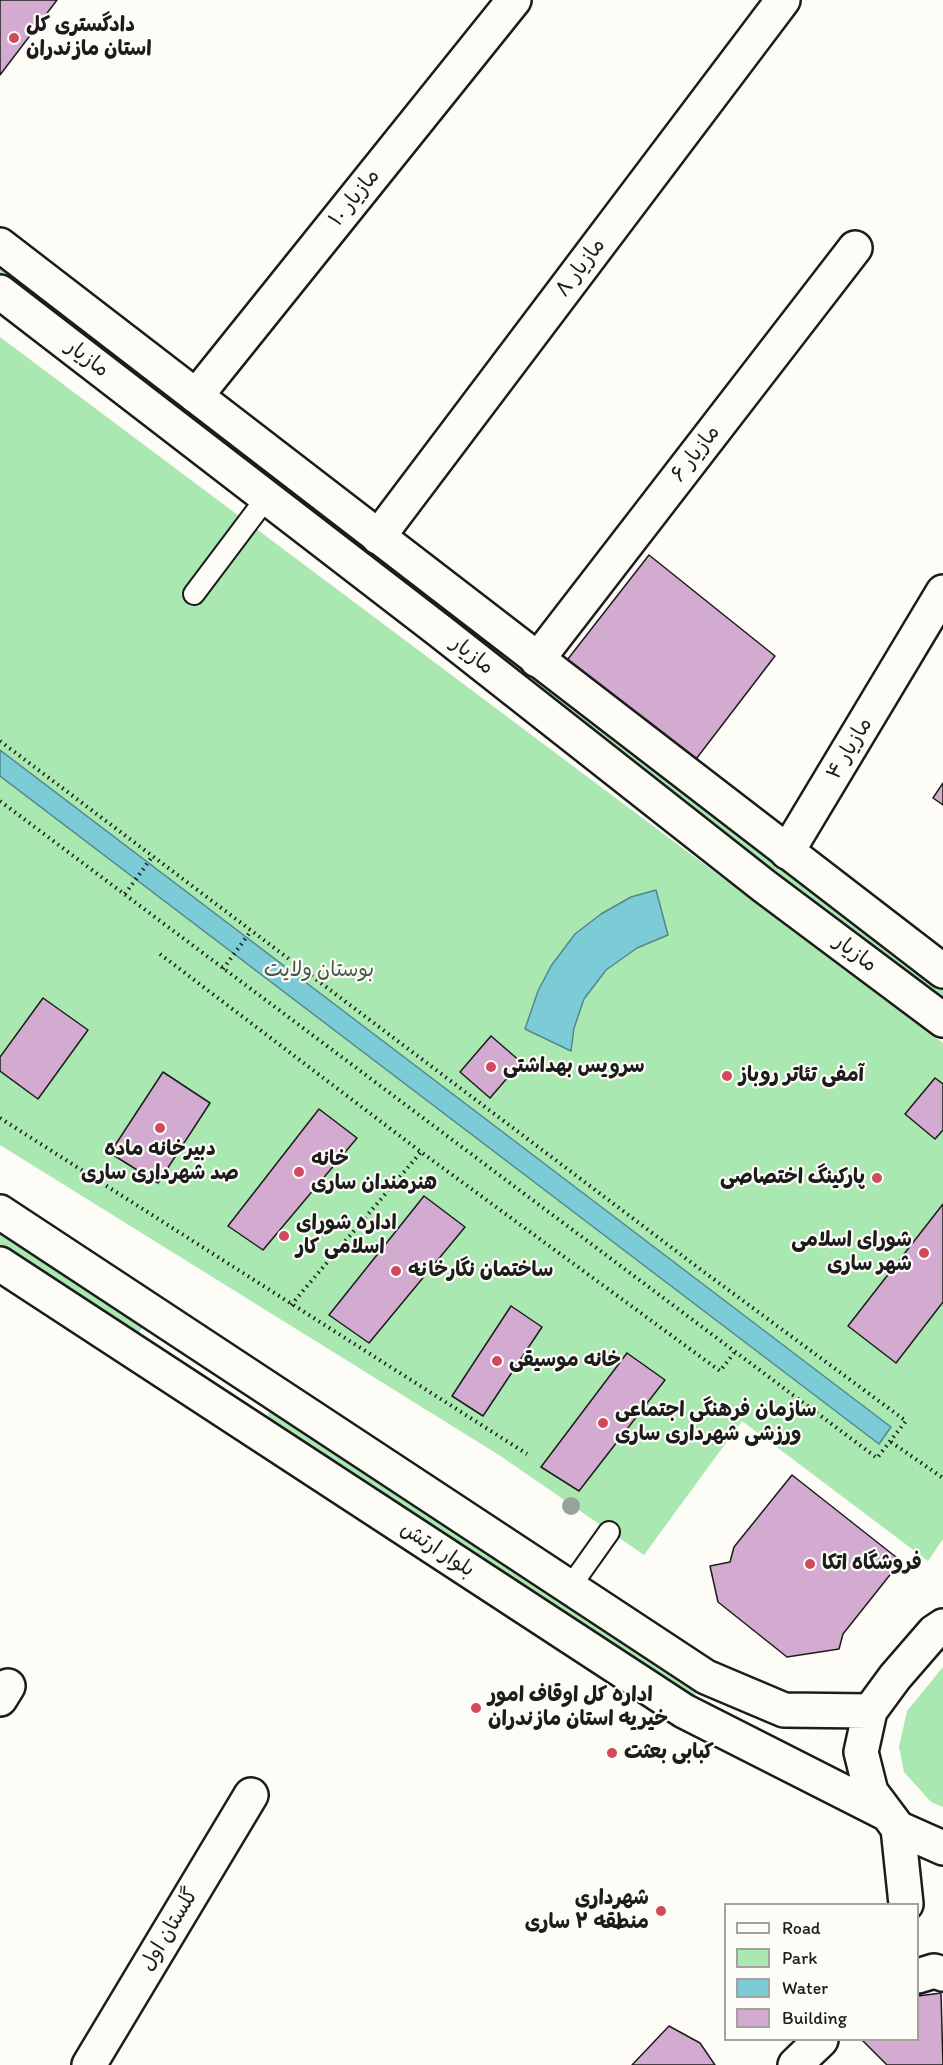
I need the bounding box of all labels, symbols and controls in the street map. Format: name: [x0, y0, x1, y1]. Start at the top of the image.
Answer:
place label: دادگستری کل استان مازندران: [26, 13, 152, 63]
marker: دادگستری کل استان مازندران: [7, 31, 21, 45]
street label: مازیار ١٠: [324, 164, 386, 232]
street label: مازیار ٨: [551, 234, 611, 302]
street label: مازیار: [60, 335, 114, 383]
street label: مازیار ۶: [666, 421, 726, 487]
street label: مازیار: [446, 631, 498, 681]
street label: مازیار ۴: [822, 713, 878, 785]
street label: مازیار: [828, 930, 882, 978]
park label: بوستان ولایت: [264, 958, 374, 984]
place label: سرویس بهداشتی: [503, 1054, 645, 1080]
marker: سرویس بهداشتی: [484, 1060, 498, 1074]
place label: آمفی تئاتر روباز: [739, 1063, 864, 1089]
marker: آمفی تئاتر روباز: [720, 1069, 734, 1083]
marker: دبیرخانه ماده صد شهرداری ساری: [153, 1121, 167, 1135]
place label: دبیرخانه ماده صد شهرداری ساری: [81, 1137, 239, 1187]
place label: خانه هنرمندان ساری: [311, 1147, 437, 1197]
marker: خانه هنرمندان ساری: [292, 1165, 306, 1179]
place label: پارکینگ اختصاصی: [720, 1165, 865, 1191]
marker: پارکینگ اختصاصی: [870, 1171, 884, 1185]
place label: اداره شورای اسلامی کار: [296, 1211, 397, 1261]
place label: شورای اسلامی شهر ساری: [791, 1228, 912, 1278]
marker: اداره شورای اسلامی کار: [277, 1229, 291, 1243]
marker: شورای اسلامی شهر ساری: [917, 1246, 931, 1260]
place label: ساختمان نگارخانه: [408, 1258, 553, 1284]
marker: ساختمان نگارخانه: [389, 1264, 403, 1278]
place label: خانه موسیقی: [509, 1348, 621, 1374]
marker: خانه موسیقی: [490, 1354, 504, 1368]
place label: سازمان فرهنگی اجتماعی ورزشی شهرداری ساری: [615, 1398, 817, 1448]
marker: سازمان فرهنگی اجتماعی ورزشی شهرداری ساری: [596, 1416, 610, 1430]
street label: بلوار ارتش: [395, 1517, 479, 1583]
place label: فروشگاه اتکا: [822, 1551, 922, 1577]
marker: فروشگاه اتکا: [803, 1557, 817, 1571]
place label: اداره کل اوقاف امور خیریه استان مازندران: [488, 1683, 668, 1733]
marker: اداره کل اوقاف امور خیریه استان مازندران: [469, 1701, 483, 1715]
place label: کبابی بعثت: [624, 1740, 714, 1766]
marker: کبابی بعثت: [605, 1746, 619, 1760]
street label: گلستان اول: [135, 1884, 205, 1976]
place label: شهرداری منطقه ۲ ساری: [525, 1886, 649, 1936]
legend: [724, 1903, 919, 2041]
marker: شهرداری منطقه ۲ ساری: [654, 1904, 668, 1918]
text: Road: [782, 1917, 821, 1939]
text: Park: [782, 1947, 817, 1969]
text: Water: [782, 1977, 828, 1999]
text: Building: [782, 2007, 847, 2029]

